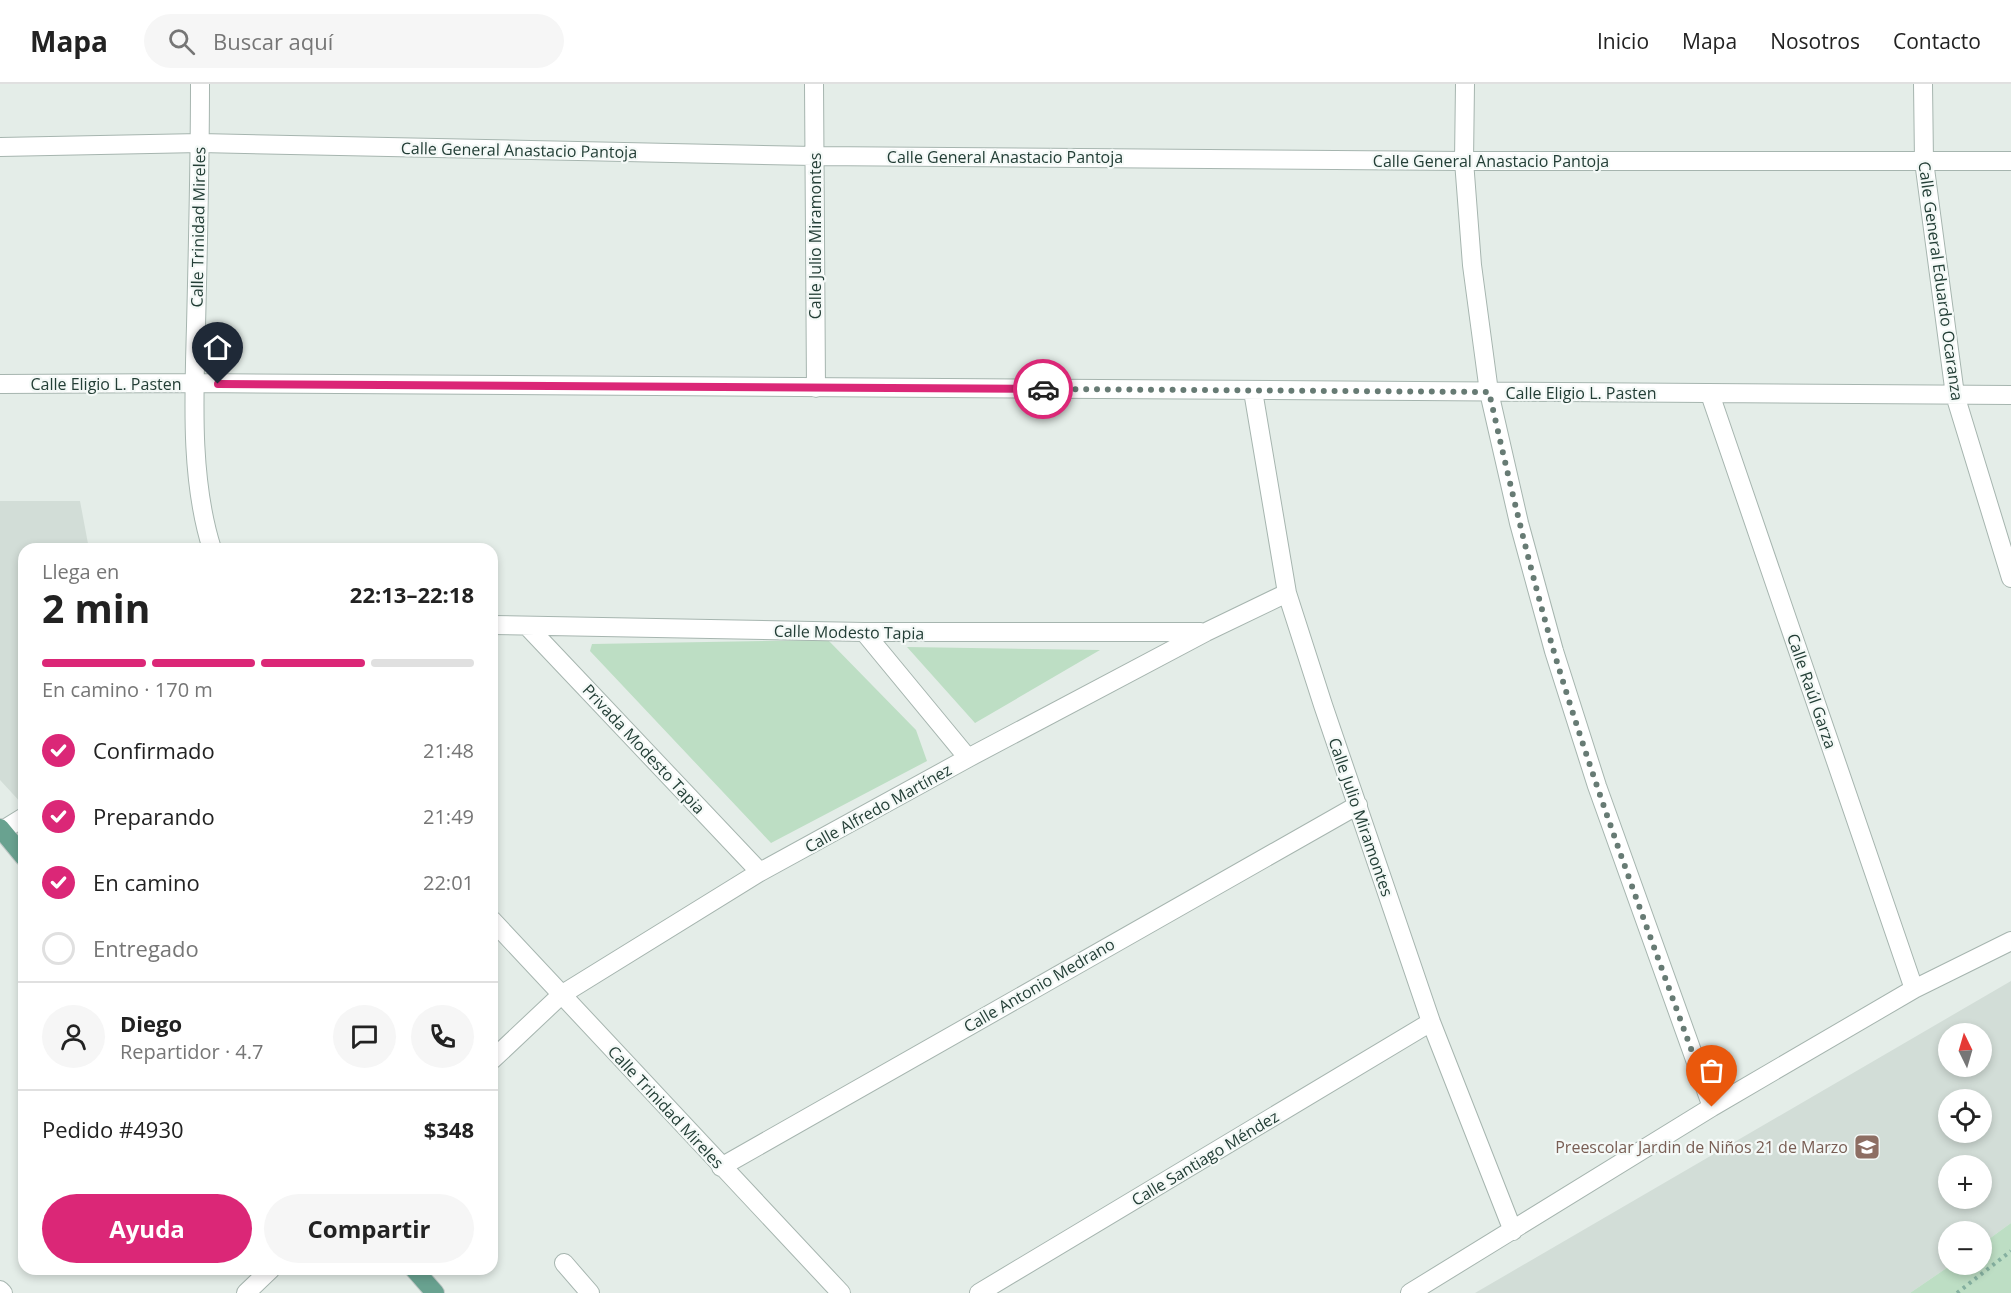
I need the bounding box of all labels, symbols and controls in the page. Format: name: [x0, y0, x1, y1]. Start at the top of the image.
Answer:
search box: [144, 14, 564, 68]
text: Mapa: [30, 22, 108, 60]
icon: search: [165, 25, 198, 58]
text: Buscar aquí: [213, 26, 333, 56]
text: Inicio: [1597, 27, 1649, 55]
text: Mapa: [1682, 27, 1737, 55]
text: Nosotros: [1770, 27, 1860, 55]
text: Contacto: [1893, 27, 1981, 55]
street label: Calle General Anastacio Pantoja: [401, 137, 637, 163]
street label: Calle Trinidad Mireles: [186, 146, 210, 308]
street label: Calle General Anastacio Pantoja: [887, 146, 1123, 168]
street label: Calle General Anastacio Pantoja: [1373, 150, 1609, 172]
street label: Calle Julio Miramontes: [804, 153, 826, 319]
street label: Calle General Eduardo Ocaranza: [1913, 160, 1969, 402]
pin: [192, 322, 243, 384]
icon: home: [201, 331, 234, 364]
courier: [1013, 359, 1073, 419]
street label: Calle Eligio L. Pasten: [30, 373, 182, 395]
icon: car: [1027, 373, 1060, 406]
street label: Calle Eligio L. Pasten: [1505, 382, 1657, 404]
text: Llega en: [42, 558, 119, 585]
text: 22:13–22:18: [350, 579, 474, 609]
text: 2 min: [42, 581, 150, 634]
street label: Calle Modesto Tapia: [774, 620, 924, 644]
street label: Calle Raúl Garza: [1782, 630, 1842, 752]
text: En camino · 170 m: [42, 676, 213, 703]
street label: Privada Modesto Tapia: [578, 679, 710, 819]
icon: check: [42, 734, 75, 767]
text: Confirmado: [93, 735, 215, 765]
street label: Calle Julio Miramontes: [1323, 735, 1399, 899]
text: 21:48: [423, 737, 474, 764]
street label: Calle Alfredo Martínez: [801, 758, 955, 858]
icon: check: [42, 800, 75, 833]
text: Preparando: [93, 801, 215, 831]
text: 21:49: [423, 803, 474, 830]
icon: check: [42, 866, 75, 899]
text: En camino: [93, 867, 200, 897]
text: 22:01: [423, 869, 474, 896]
text: Entregado: [93, 933, 199, 963]
street label: Calle Antonio Medrano: [959, 933, 1119, 1037]
button: person: [42, 1005, 105, 1068]
button: chat: [333, 1005, 396, 1068]
button: phone: [411, 1005, 474, 1068]
text: Diego: [120, 1008, 182, 1038]
north arrow: [1938, 1023, 1992, 1077]
map controls: [1938, 1023, 1992, 1275]
text: Repartidor · 4.7: [120, 1038, 264, 1065]
street label: Calle Trinidad Mireles: [603, 1041, 729, 1173]
pin: [1686, 1045, 1737, 1107]
icon: bag: [1695, 1054, 1728, 1087]
button: locate: [1938, 1089, 1992, 1143]
street label: Calle Santiago Méndez: [1127, 1105, 1283, 1211]
text: Pedido #4930: [42, 1114, 184, 1144]
text: $348: [424, 1114, 474, 1144]
school or university icon: Preescolar Jardin de Niños 21 de Marzo: [1852, 1132, 1882, 1162]
place label: Preescolar Jardin de Niños 21 de Marzo: [1555, 1136, 1848, 1158]
button: +: [1938, 1155, 1992, 1209]
button: Ayuda: [42, 1194, 252, 1263]
button: Compartir: [264, 1194, 474, 1263]
button: −: [1938, 1221, 1992, 1275]

